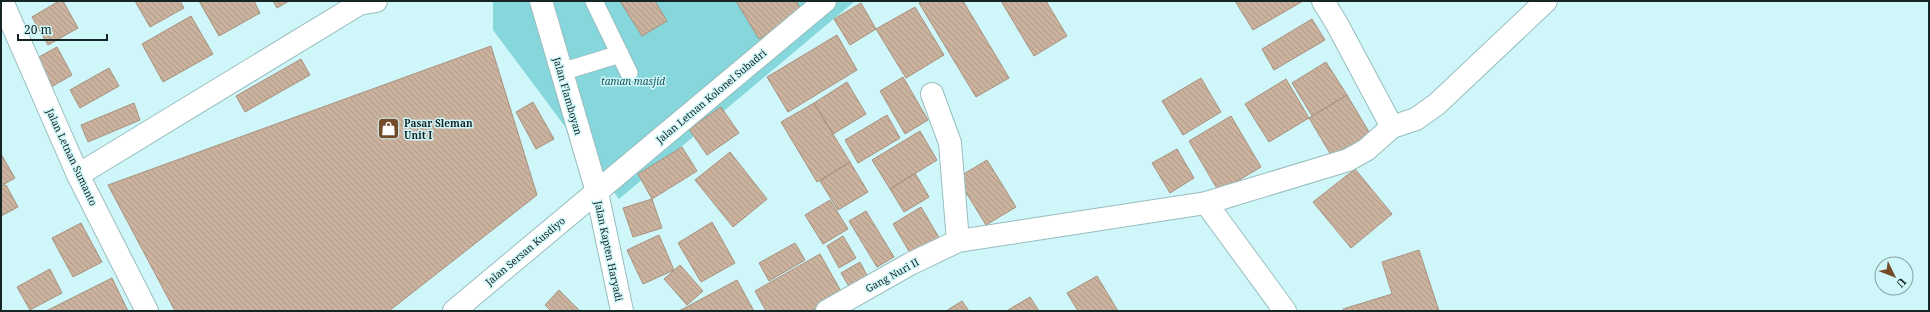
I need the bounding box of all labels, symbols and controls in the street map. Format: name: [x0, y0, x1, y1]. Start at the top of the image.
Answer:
scale bar: [18, 16, 107, 42]
text: 20 m: [24, 21, 52, 38]
street label: Jalan Letnan Kolonel Subadri: [652, 45, 770, 147]
street label: Jalan Flamboyan: [550, 54, 586, 137]
park label: taman masjid: [601, 74, 665, 88]
street label: Jalan Letnan Sumanto: [43, 105, 101, 208]
shop icon: Pasar Sleman Unit I: [376, 116, 402, 142]
place label: Pasar Sleman Unit I: [404, 116, 473, 142]
street label: Jalan Kapten Haryadi: [591, 198, 627, 303]
street label: Jalan Sersan Kusdiyo: [481, 213, 568, 289]
street label: Gang Nuri II: [863, 254, 921, 295]
north arrow: [1874, 256, 1914, 296]
text: U: [1893, 275, 1910, 292]

